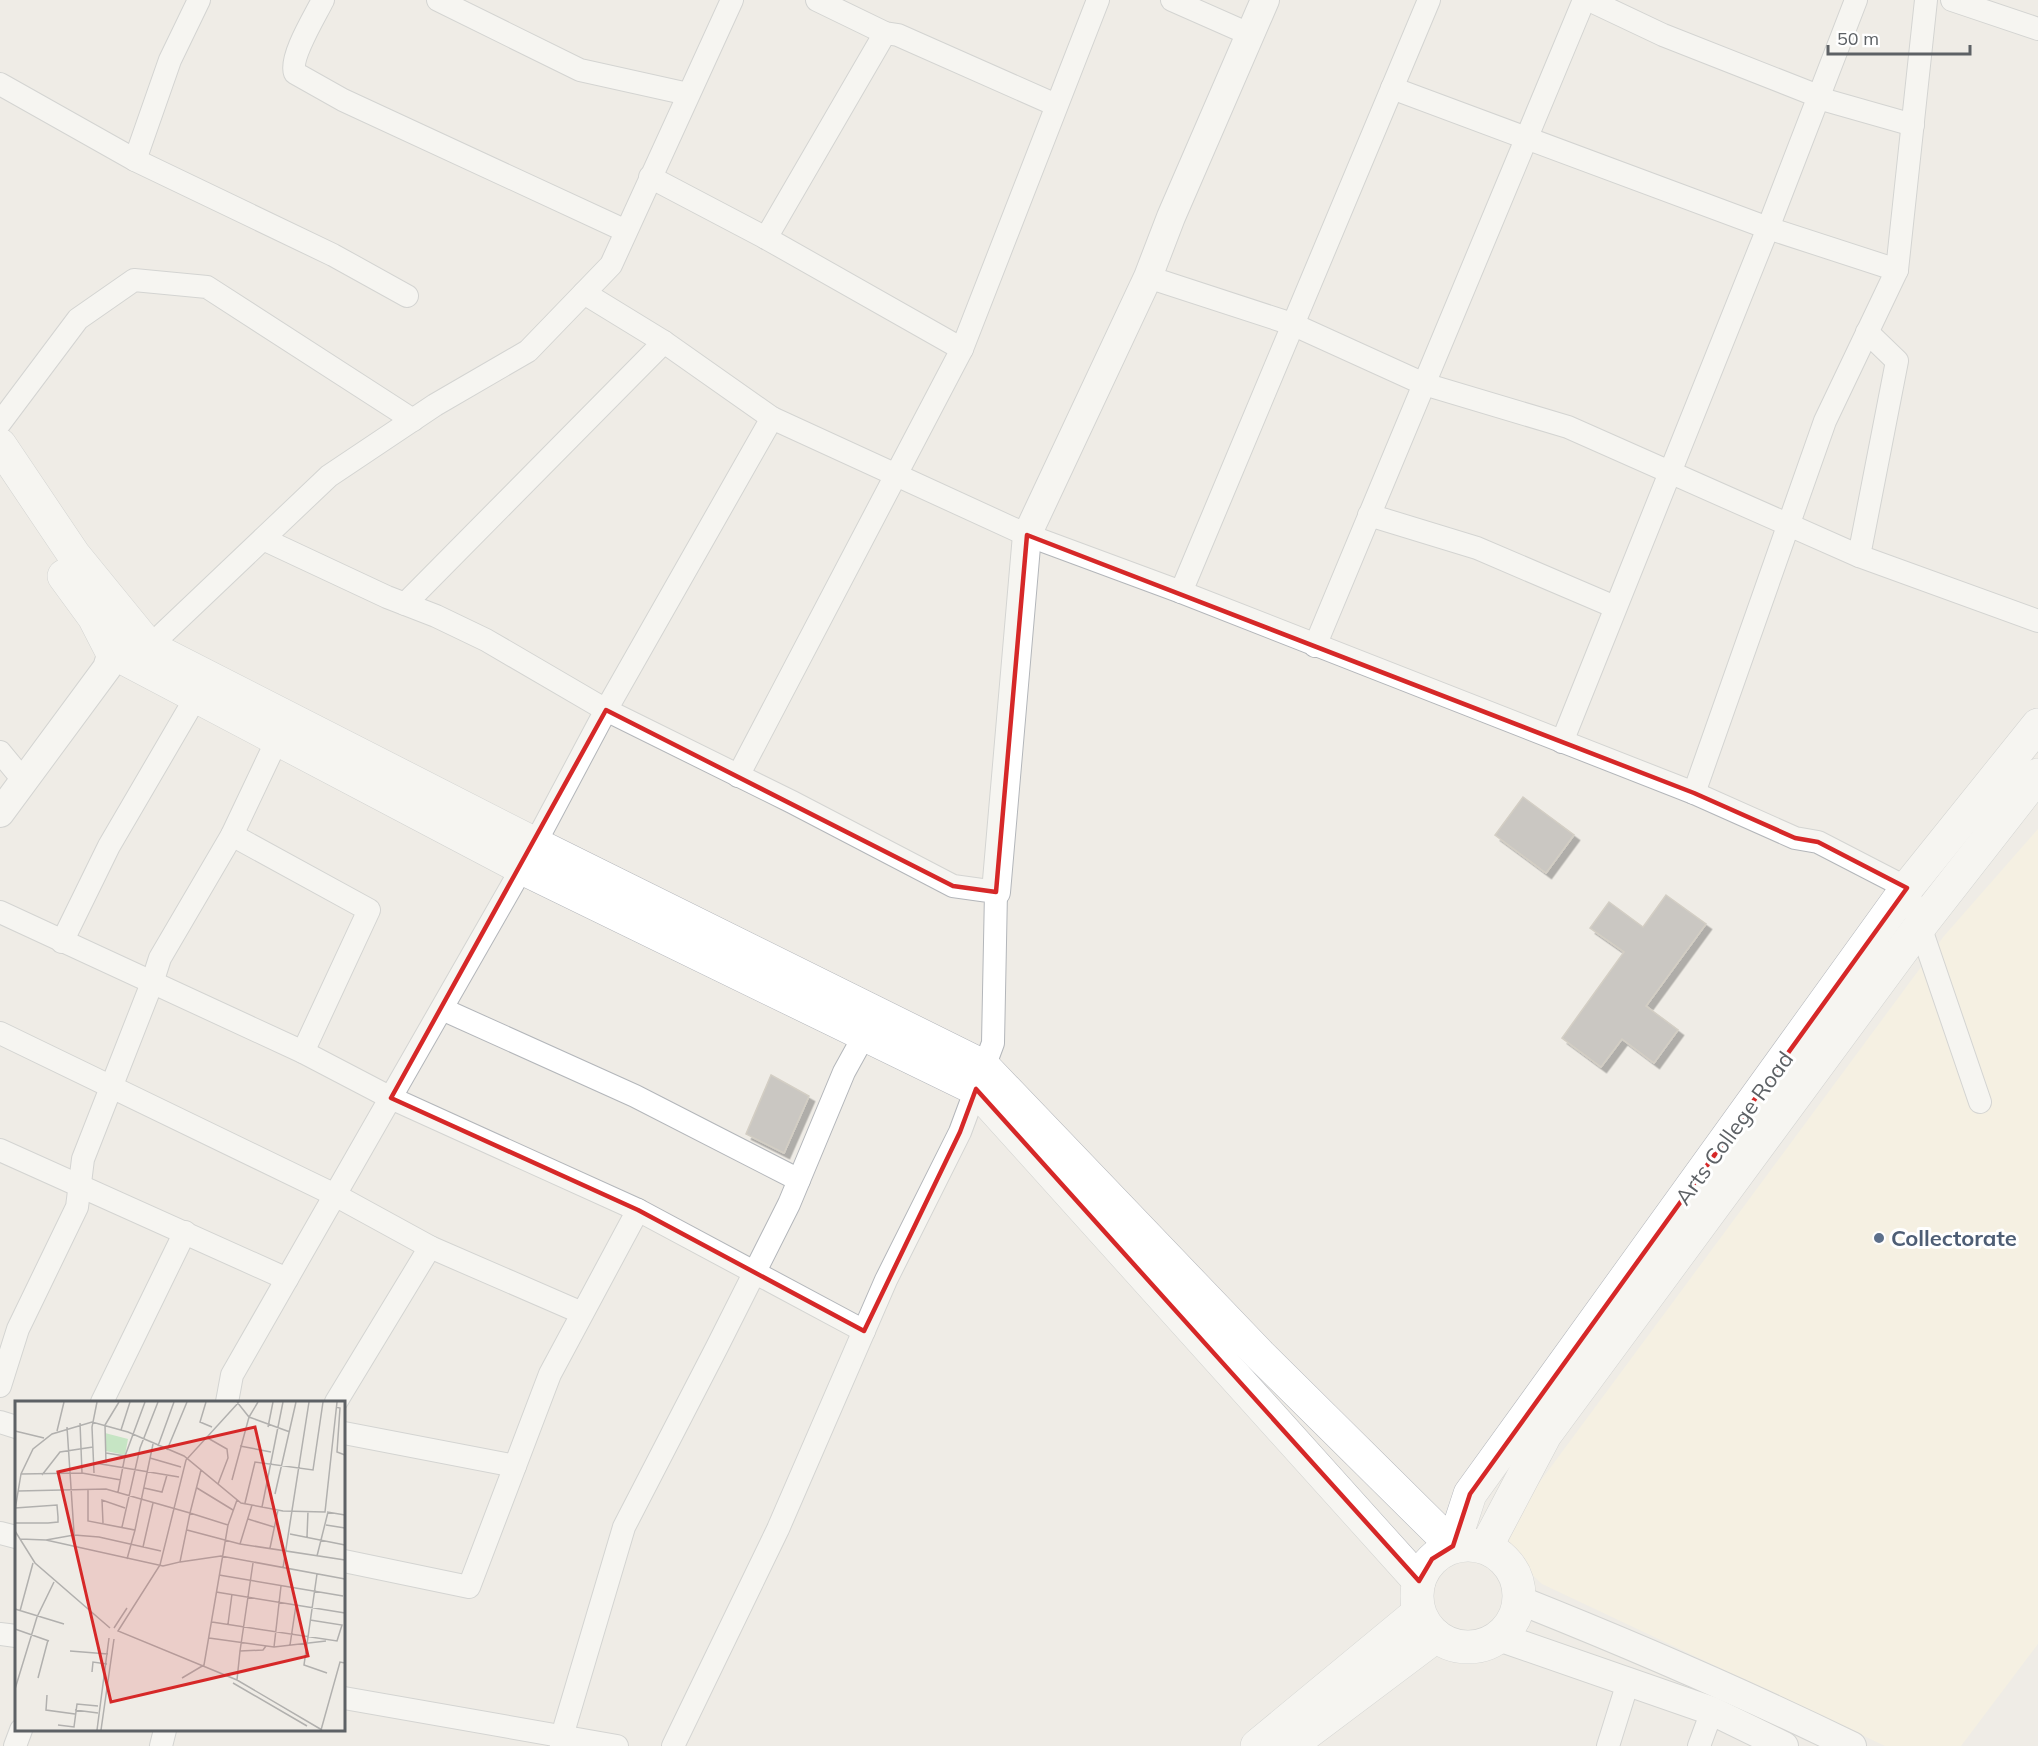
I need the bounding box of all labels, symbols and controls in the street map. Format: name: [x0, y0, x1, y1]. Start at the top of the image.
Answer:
scale bar: [1828, 18, 1970, 56]
text: 50 m: [1837, 27, 1879, 50]
street label: Arts College Road: [1669, 1046, 1799, 1210]
place label: Collectorate: [1891, 1224, 2017, 1252]
marker: Collectorate: [1872, 1231, 1886, 1245]
inset map: [15, 1401, 345, 1731]

